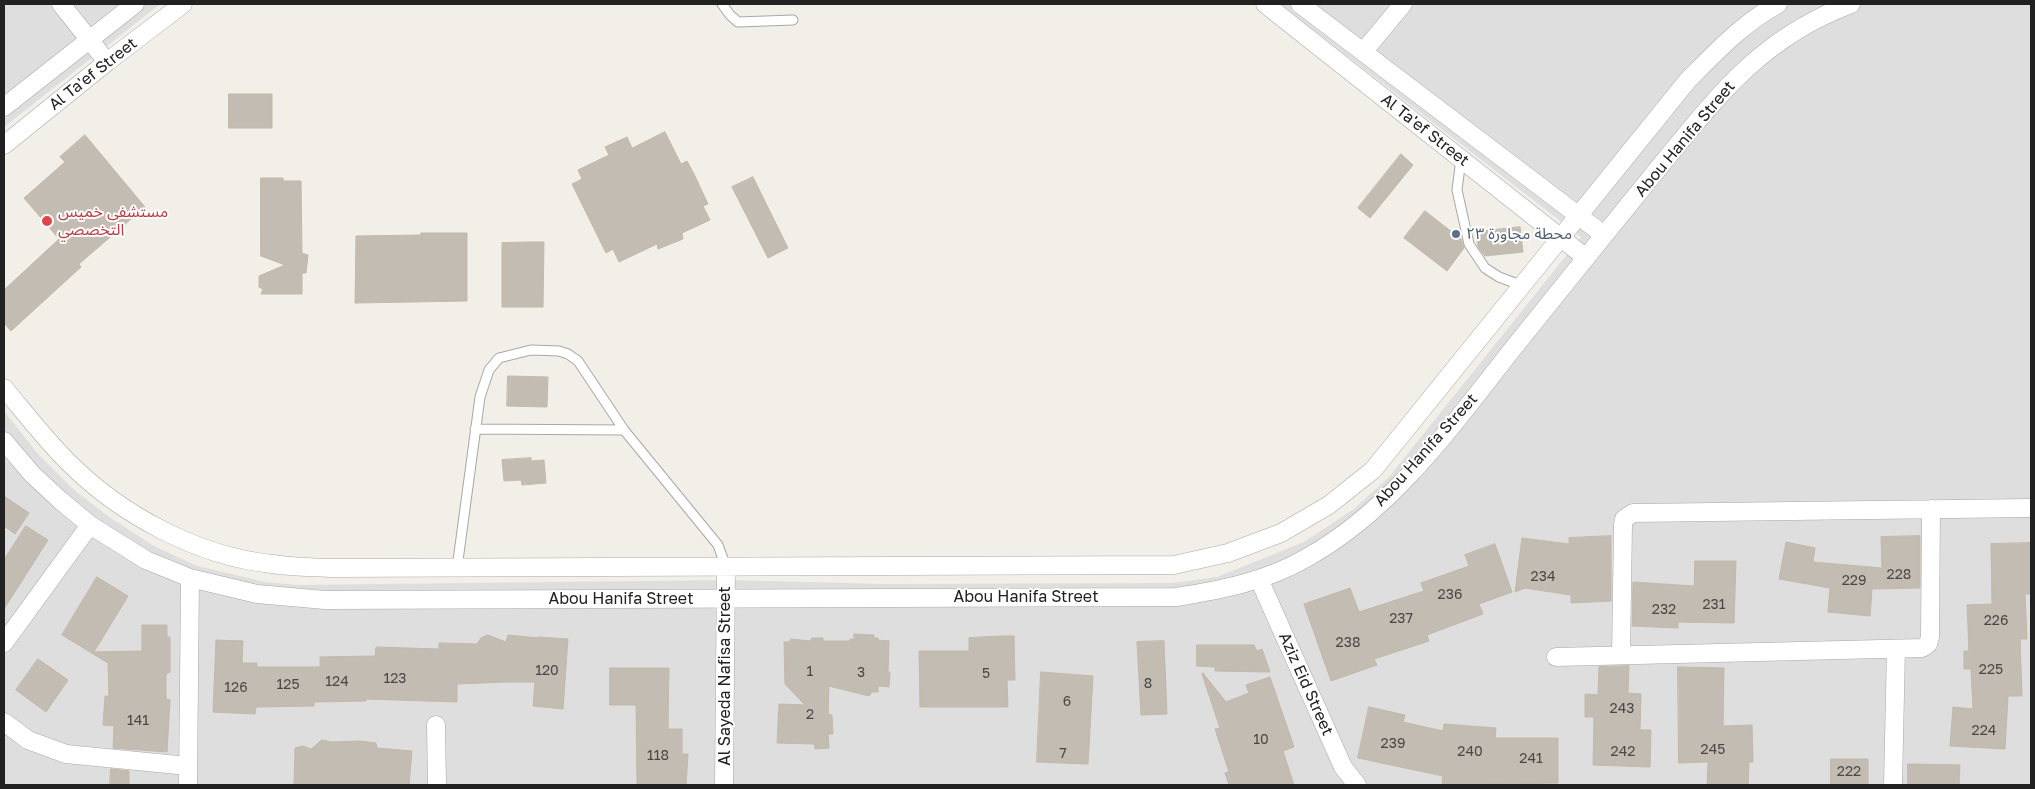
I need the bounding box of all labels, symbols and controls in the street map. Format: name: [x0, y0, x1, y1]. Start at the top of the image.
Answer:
street label: Al Ta'ef Street: [45, 34, 141, 114]
street label: Abou Hanifa Street: [1631, 77, 1739, 201]
street label: Al Ta'ef Street: [1377, 90, 1473, 170]
place label: مستشفى خميس التخصصي: [58, 202, 168, 240]
marker: مستشفى خميس التخصصي: [40, 214, 54, 228]
place label: محطة مجاورة ٢٣: [1466, 224, 1572, 244]
marker: محطة مجاورة ٢٣: [1450, 228, 1462, 240]
street label: Abou Hanifa Street: [1370, 390, 1482, 510]
house number: 228: [1887, 567, 1911, 583]
house number: 234: [1531, 569, 1555, 585]
house number: 229: [1842, 573, 1866, 589]
street label: Al Sayeda Nafisa Street: [715, 586, 735, 766]
street label: Abou Hanifa Street: [953, 587, 1099, 607]
house number: 236: [1438, 587, 1462, 603]
street label: Abou Hanifa Street: [548, 589, 694, 609]
house number: 231: [1702, 597, 1726, 613]
house number: 232: [1652, 602, 1676, 618]
house number: 237: [1389, 611, 1413, 627]
house number: 226: [1984, 613, 2008, 629]
street label: Aziz Eid Street: [1275, 630, 1337, 738]
house number: 238: [1336, 635, 1360, 651]
house number: 225: [1979, 662, 2003, 678]
house number: 120: [535, 663, 559, 679]
house number: 1: [807, 664, 813, 680]
house number: 3: [857, 665, 865, 681]
house number: 5: [982, 666, 990, 682]
house number: 123: [383, 671, 407, 687]
house number: 124: [325, 674, 349, 690]
house number: 8: [1144, 676, 1152, 692]
house number: 125: [276, 677, 300, 693]
house number: 126: [224, 680, 248, 696]
house number: 6: [1063, 694, 1071, 710]
house number: 243: [1610, 701, 1634, 717]
house number: 2: [806, 707, 814, 723]
house number: 141: [127, 713, 149, 729]
house number: 224: [1972, 723, 1996, 739]
house number: 10: [1253, 732, 1269, 748]
house number: 239: [1381, 736, 1405, 752]
house number: 245: [1701, 742, 1725, 758]
house number: 240: [1457, 744, 1483, 760]
house number: 242: [1611, 744, 1635, 760]
house number: 7: [1059, 746, 1067, 762]
house number: 118: [647, 748, 669, 764]
house number: 241: [1519, 751, 1543, 767]
house number: 222: [1837, 764, 1861, 780]

